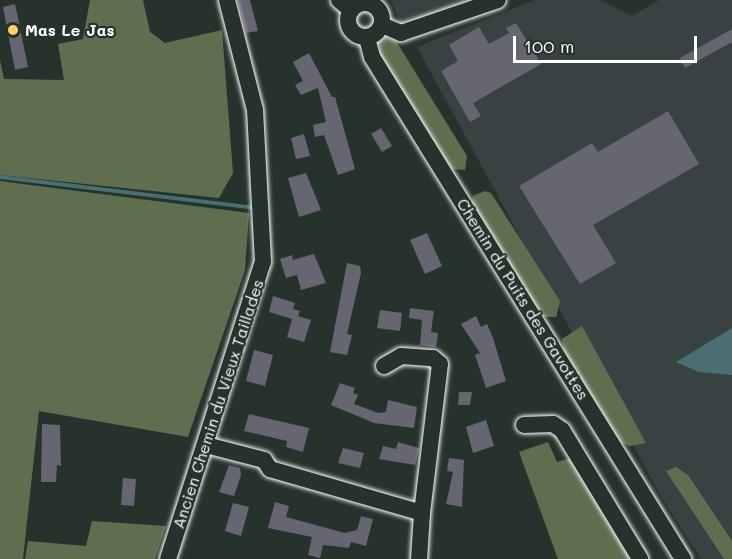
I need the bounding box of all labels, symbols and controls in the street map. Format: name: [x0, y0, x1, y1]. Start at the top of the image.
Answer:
place label: Mas Le Jas: [25, 20, 115, 40]
marker: Mas Le Jas: [6, 23, 20, 37]
scale bar: [516, 24, 700, 62]
text: 100 m: [524, 34, 574, 58]
street label: Chemin du Puits des Gavottes: [453, 195, 593, 403]
street label: Ancien Chemin du Vieux Taillades: [169, 277, 267, 531]

